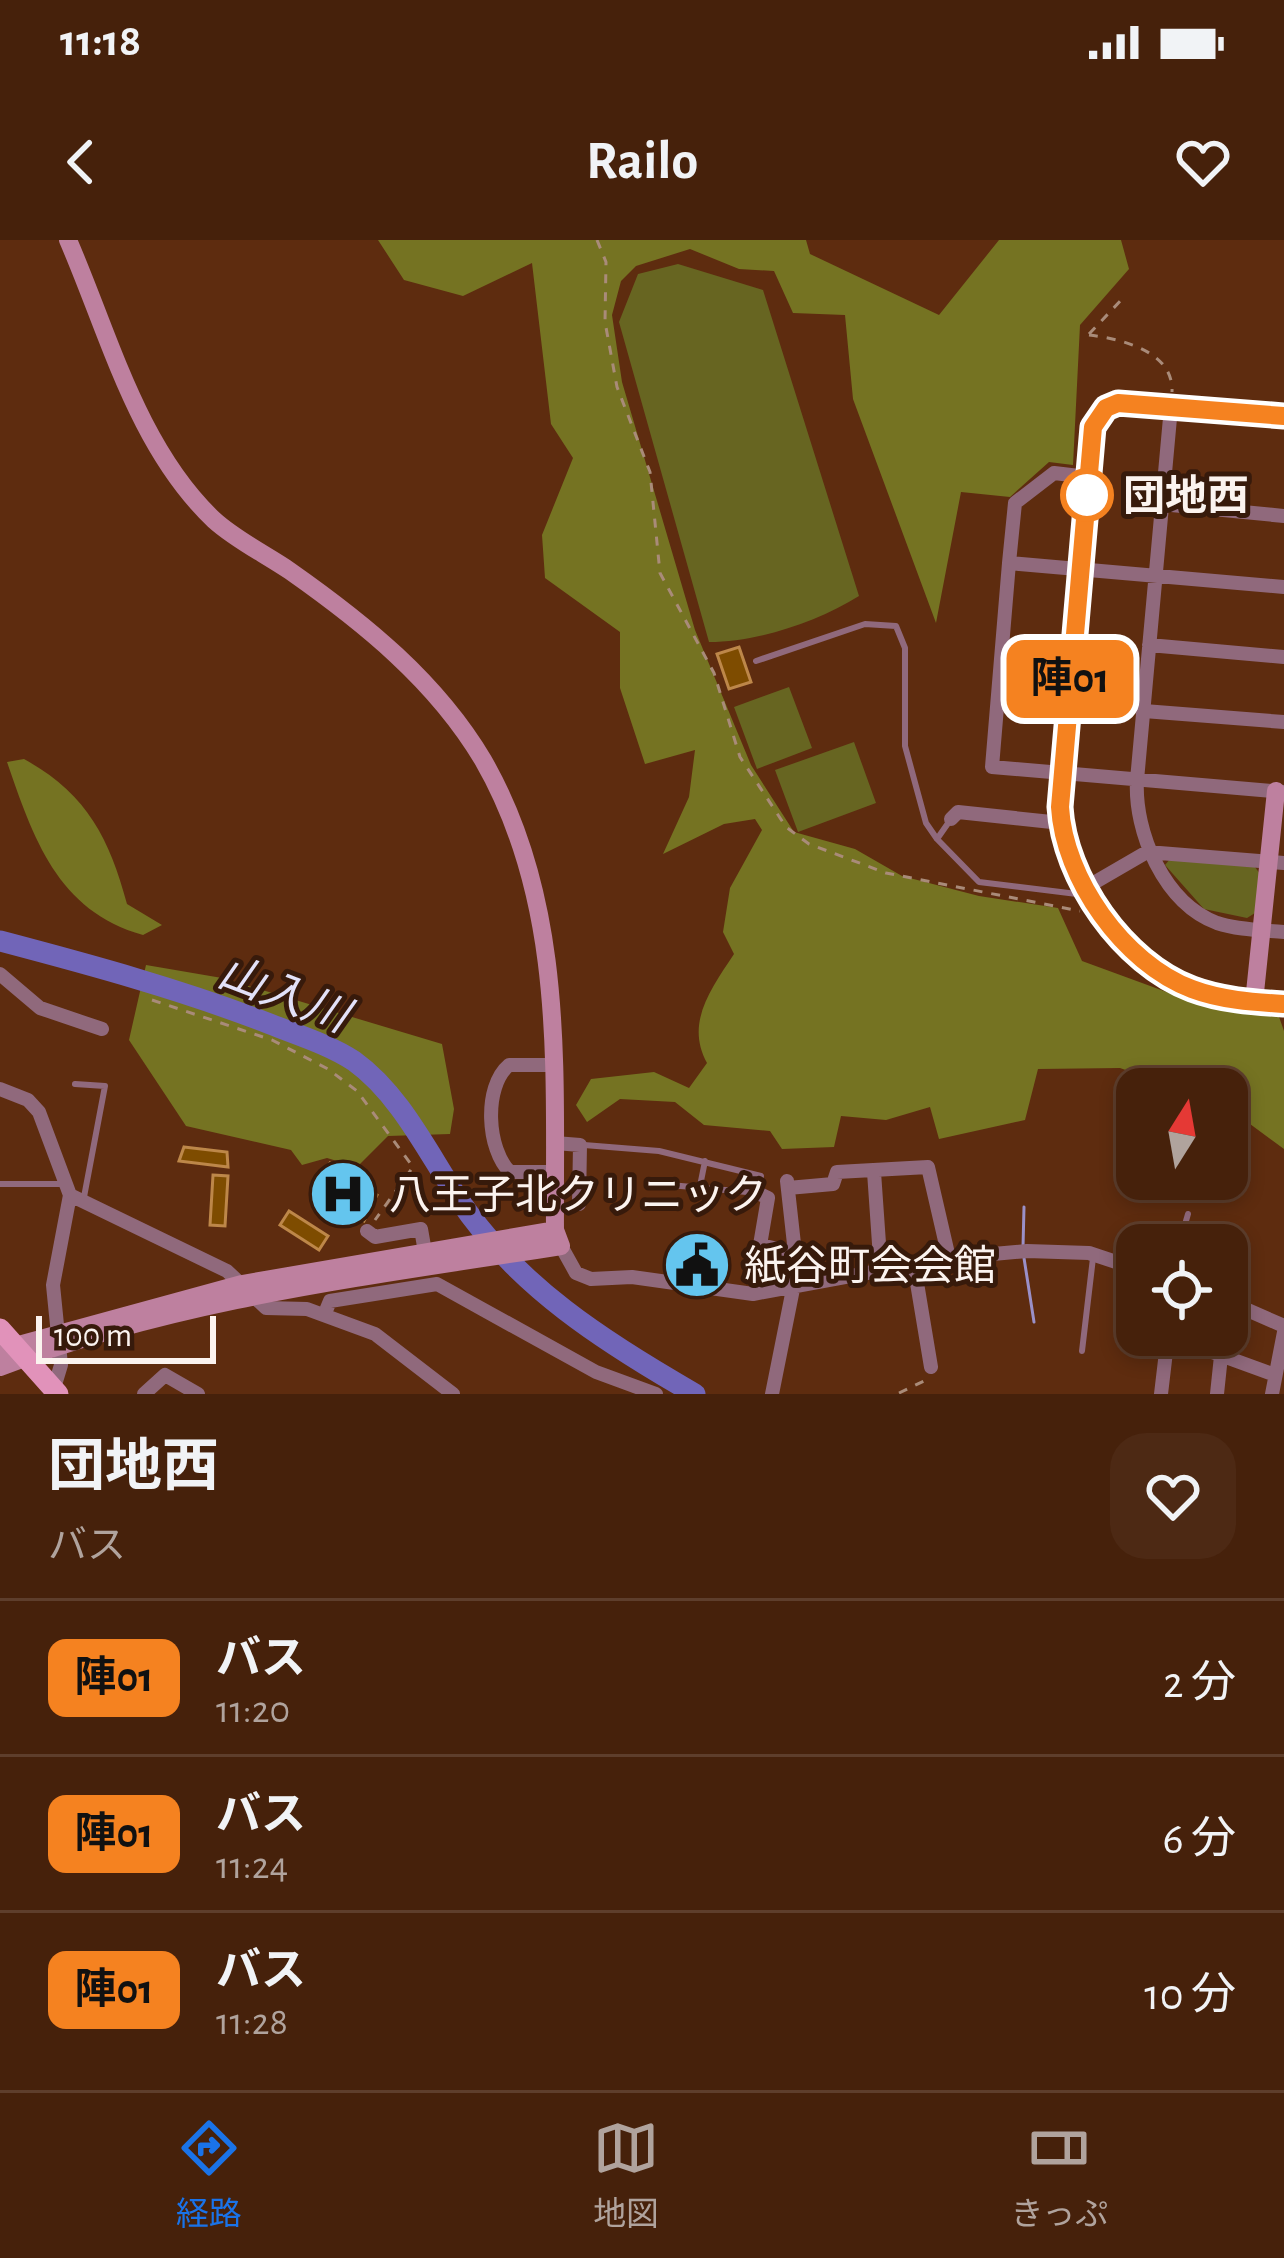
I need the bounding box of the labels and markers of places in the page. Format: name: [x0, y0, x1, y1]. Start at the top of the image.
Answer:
marker: 団地西: [1062, 470, 1112, 520]
place label: 団地西: [1123, 474, 1249, 518]
hospital icon: 八王子北クリニック: [308, 1159, 378, 1229]
place label: 八王子北クリニック: [389, 1174, 767, 1217]
public building icon: 紙谷町会会館: [662, 1230, 732, 1300]
place label: 紙谷町会会館: [744, 1244, 996, 1288]

